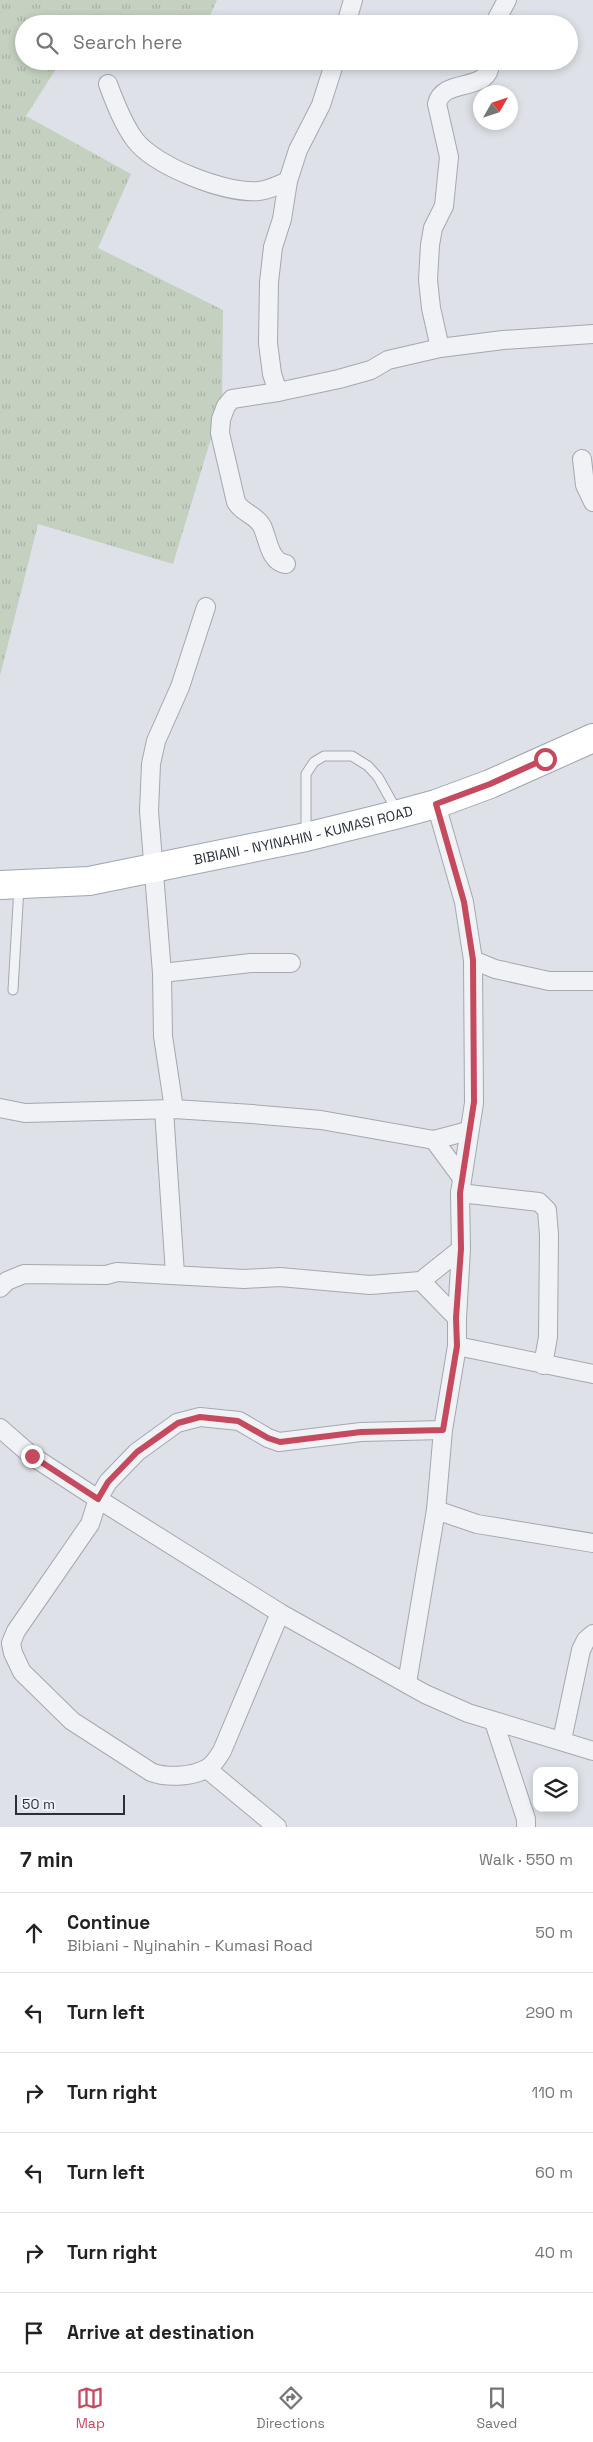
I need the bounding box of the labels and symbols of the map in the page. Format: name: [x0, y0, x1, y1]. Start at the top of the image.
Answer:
north arrow: [473, 85, 518, 130]
route start: [534, 748, 557, 771]
street label: BIBIANI - NYINAHIN - KUMASI ROAD: [192, 802, 415, 869]
route end: [21, 1445, 44, 1468]
scale bar: [15, 1792, 125, 1815]

